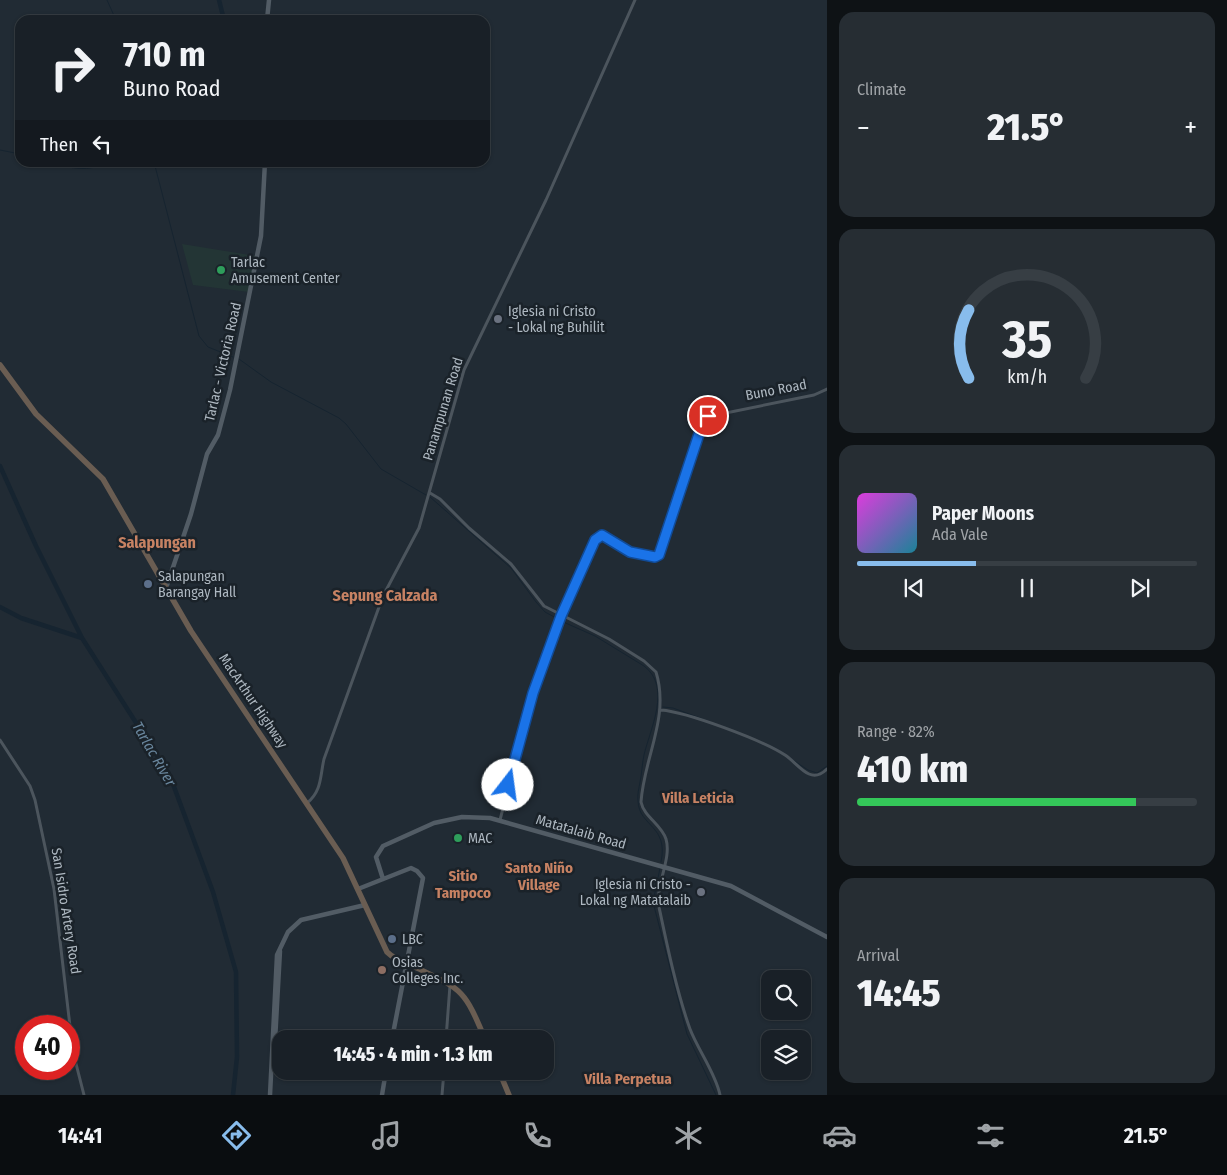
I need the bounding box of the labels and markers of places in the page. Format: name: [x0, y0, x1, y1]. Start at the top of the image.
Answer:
place label: Tarlac Amusement Center: [231, 254, 340, 287]
marker: Tarlac Amusement Center: [215, 264, 227, 276]
place label: Iglesia ni Cristo - Lokal ng Buhilit: [508, 303, 605, 336]
marker: Iglesia ni Cristo - Lokal ng Buhilit: [492, 313, 504, 325]
pin: [687, 395, 729, 437]
place label: Salapungan Barangay Hall: [158, 568, 237, 601]
marker: Salapungan Barangay Hall: [142, 578, 154, 590]
place label: MAC: [468, 830, 492, 847]
marker: MAC: [452, 832, 464, 844]
place label: Iglesia ni Cristo - Lokal ng Matatalaib: [580, 876, 691, 909]
marker: Iglesia ni Cristo - Lokal ng Matatalaib: [695, 886, 707, 898]
place label: LBC: [402, 931, 423, 948]
marker: LBC: [386, 933, 398, 945]
place label: Osias Colleges Inc.: [392, 954, 463, 987]
marker: Osias Colleges Inc.: [376, 964, 388, 976]

